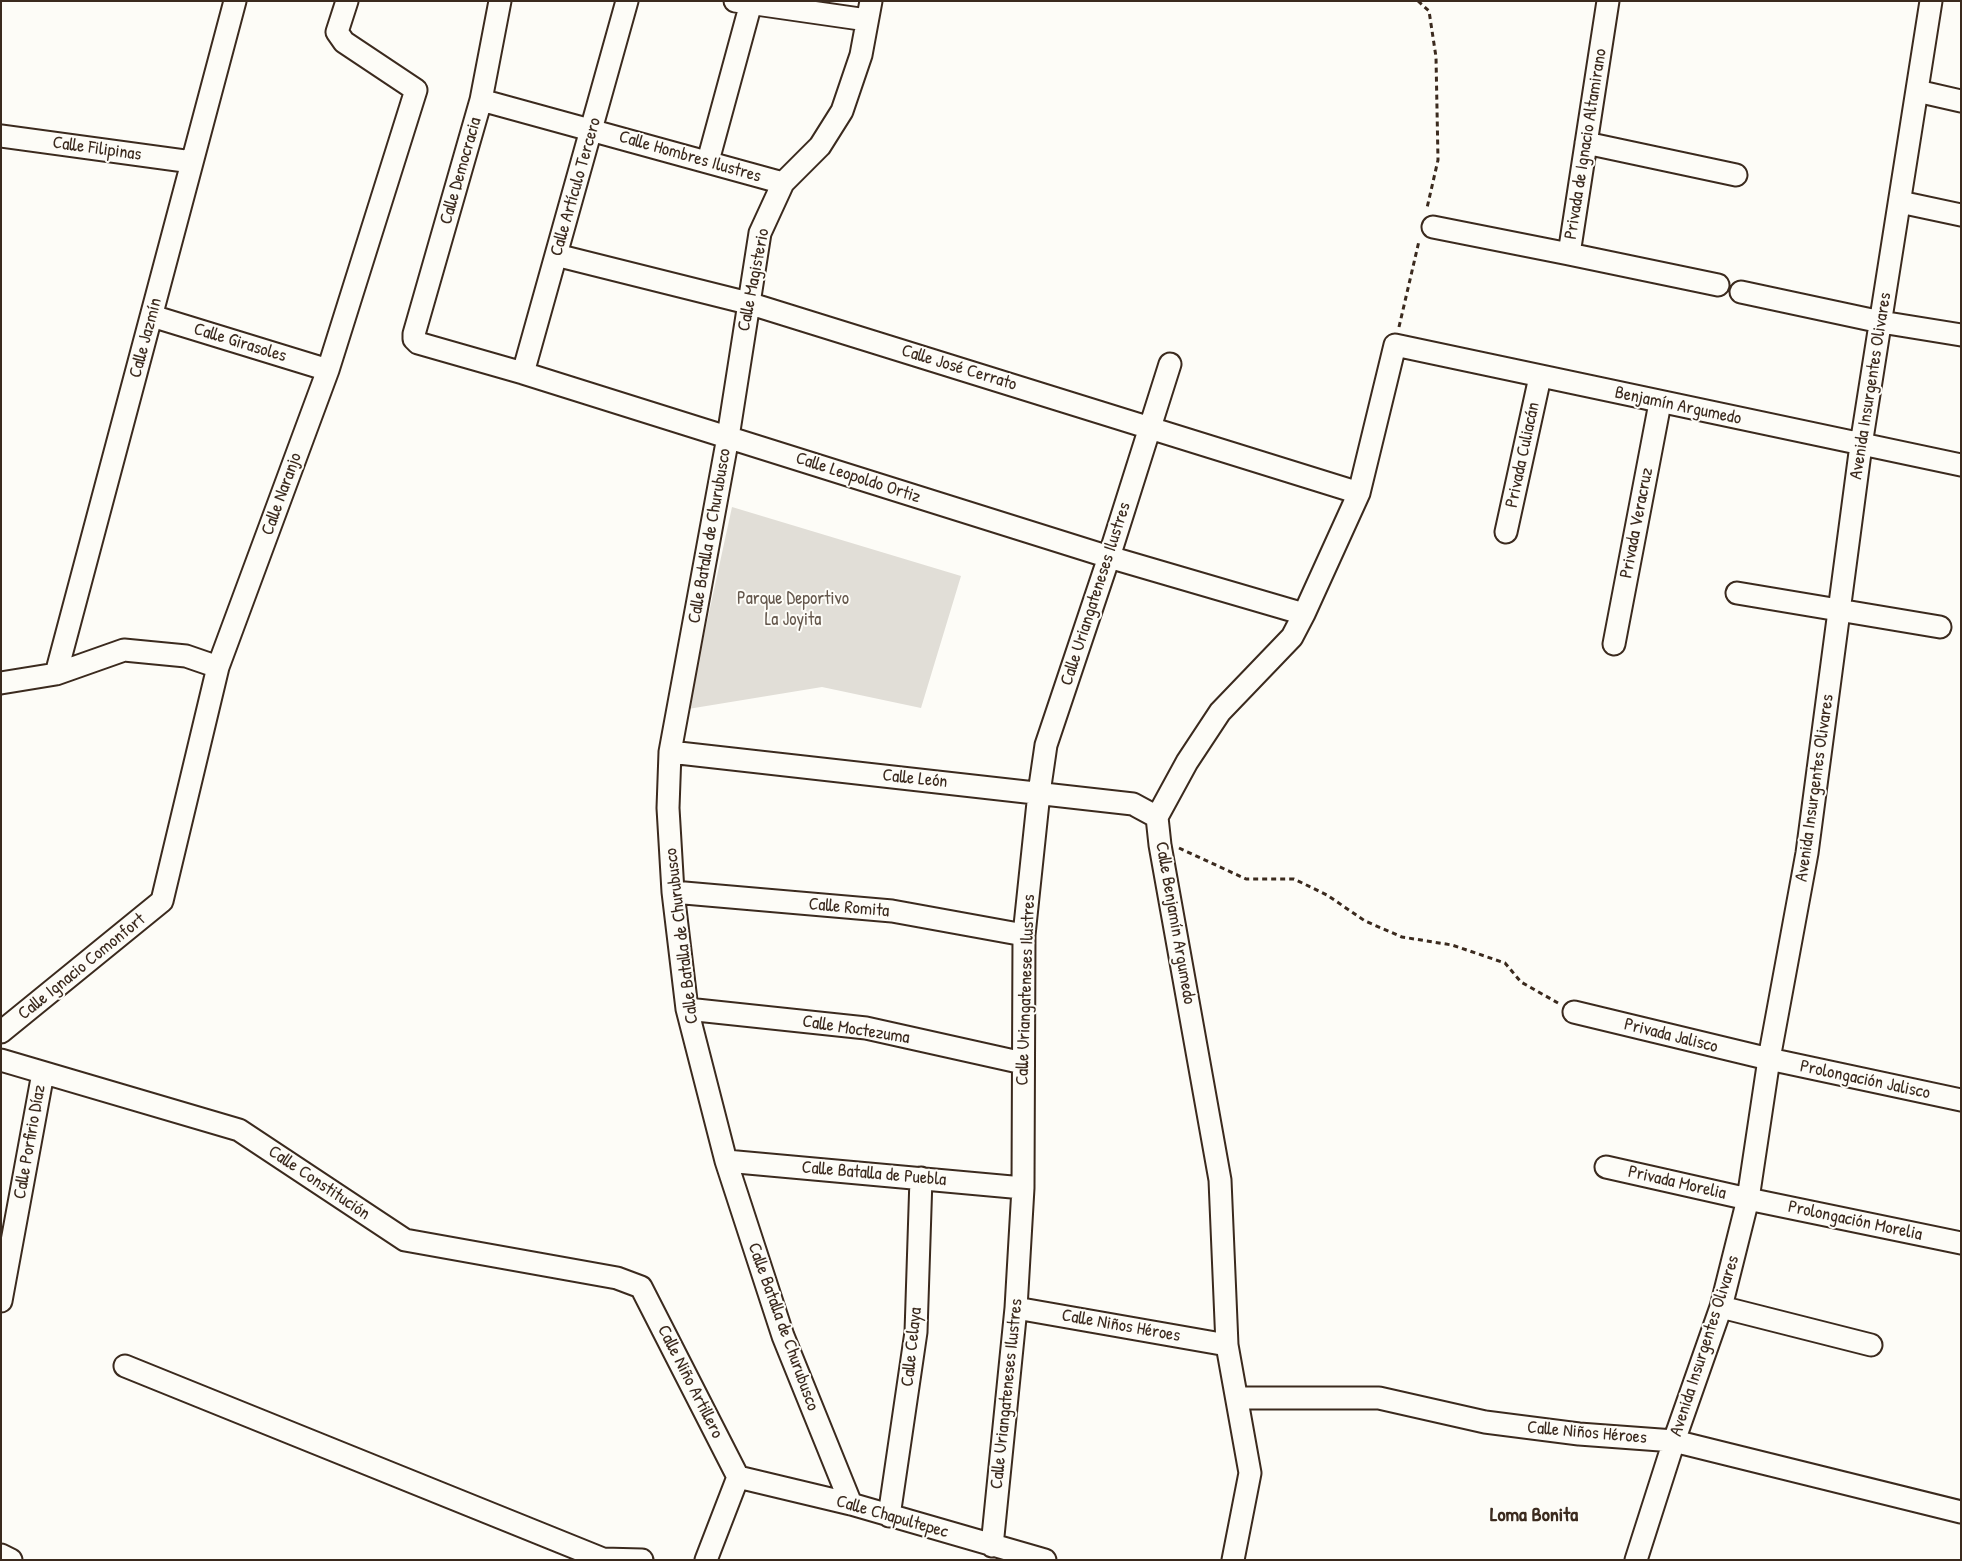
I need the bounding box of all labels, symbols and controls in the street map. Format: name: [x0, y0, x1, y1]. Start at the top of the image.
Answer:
street label: Privada de Ignacio Altamirano: [1560, 47, 1612, 241]
street label: Calle Democracia: [435, 115, 487, 227]
street label: Calle Artículo Tercero: [546, 115, 606, 259]
street label: Calle Hombres Ilustres: [616, 126, 764, 188]
street label: Calle Filipinas: [51, 132, 143, 166]
street label: Calle Magisterio: [733, 227, 775, 333]
street label: Avenida Insurgentes Olivares: [1846, 291, 1896, 481]
street label: Calle Jazmín: [125, 296, 167, 380]
street label: Calle Girasoles: [191, 319, 289, 367]
street label: Calle José Cerrato: [899, 340, 1019, 396]
street label: Benjamín Argumedo: [1613, 382, 1743, 430]
street label: Privada Culiacán: [1501, 400, 1545, 510]
street label: Calle Batalla de Churubusco: [684, 447, 736, 625]
street label: Calle Leopoldo Ortiz: [793, 448, 923, 508]
street label: Calle Naranjo: [257, 450, 307, 538]
street label: Privada Veracruz: [1616, 466, 1658, 580]
street label: Calle Uriangateneses Ilustres: [1056, 500, 1136, 688]
park label: Parque Deportivo La Joyita: [737, 588, 849, 630]
street label: Avenida Insurgentes Olivares: [1791, 693, 1839, 883]
street label: Calle León: [881, 765, 949, 793]
street label: Calle Benjamín Argumedo: [1150, 840, 1200, 1006]
street label: Calle Batalla de Churubusco: [660, 847, 704, 1025]
street label: Calle Romita: [808, 894, 890, 922]
street label: Calle Uriangateneses Ilustres: [1012, 894, 1040, 1086]
street label: Calle Ignacio Comonfort: [14, 909, 150, 1025]
street label: Calle Moctezuma: [801, 1011, 911, 1049]
street label: Privada Jalisco: [1622, 1014, 1720, 1058]
street label: Prolongación Jalisco: [1798, 1056, 1932, 1104]
street label: Calle Porfirio Díaz: [9, 1083, 51, 1201]
street label: Calle Constitución: [264, 1141, 374, 1225]
street label: Calle Batalla de Puebla: [801, 1157, 947, 1191]
street label: Privada Morelia: [1626, 1161, 1728, 1205]
street label: Prolongación Morelia: [1786, 1196, 1924, 1246]
street label: Calle Batalla de Churubusco: [743, 1240, 823, 1414]
street label: Avenida Insurgentes Olivares: [1666, 1253, 1744, 1439]
street label: Calle Uriangateneses Ilustres: [986, 1298, 1028, 1490]
street label: Calle Niños Héroes: [1060, 1305, 1182, 1347]
street label: Calle Celaya: [897, 1306, 927, 1388]
street label: Calle Niño Artillero: [652, 1322, 728, 1442]
street label: Calle Niños Héroes: [1526, 1417, 1648, 1449]
street label: Calle Chapultepec: [834, 1491, 950, 1543]
district label: Loma Bonita: [1490, 1504, 1578, 1528]

